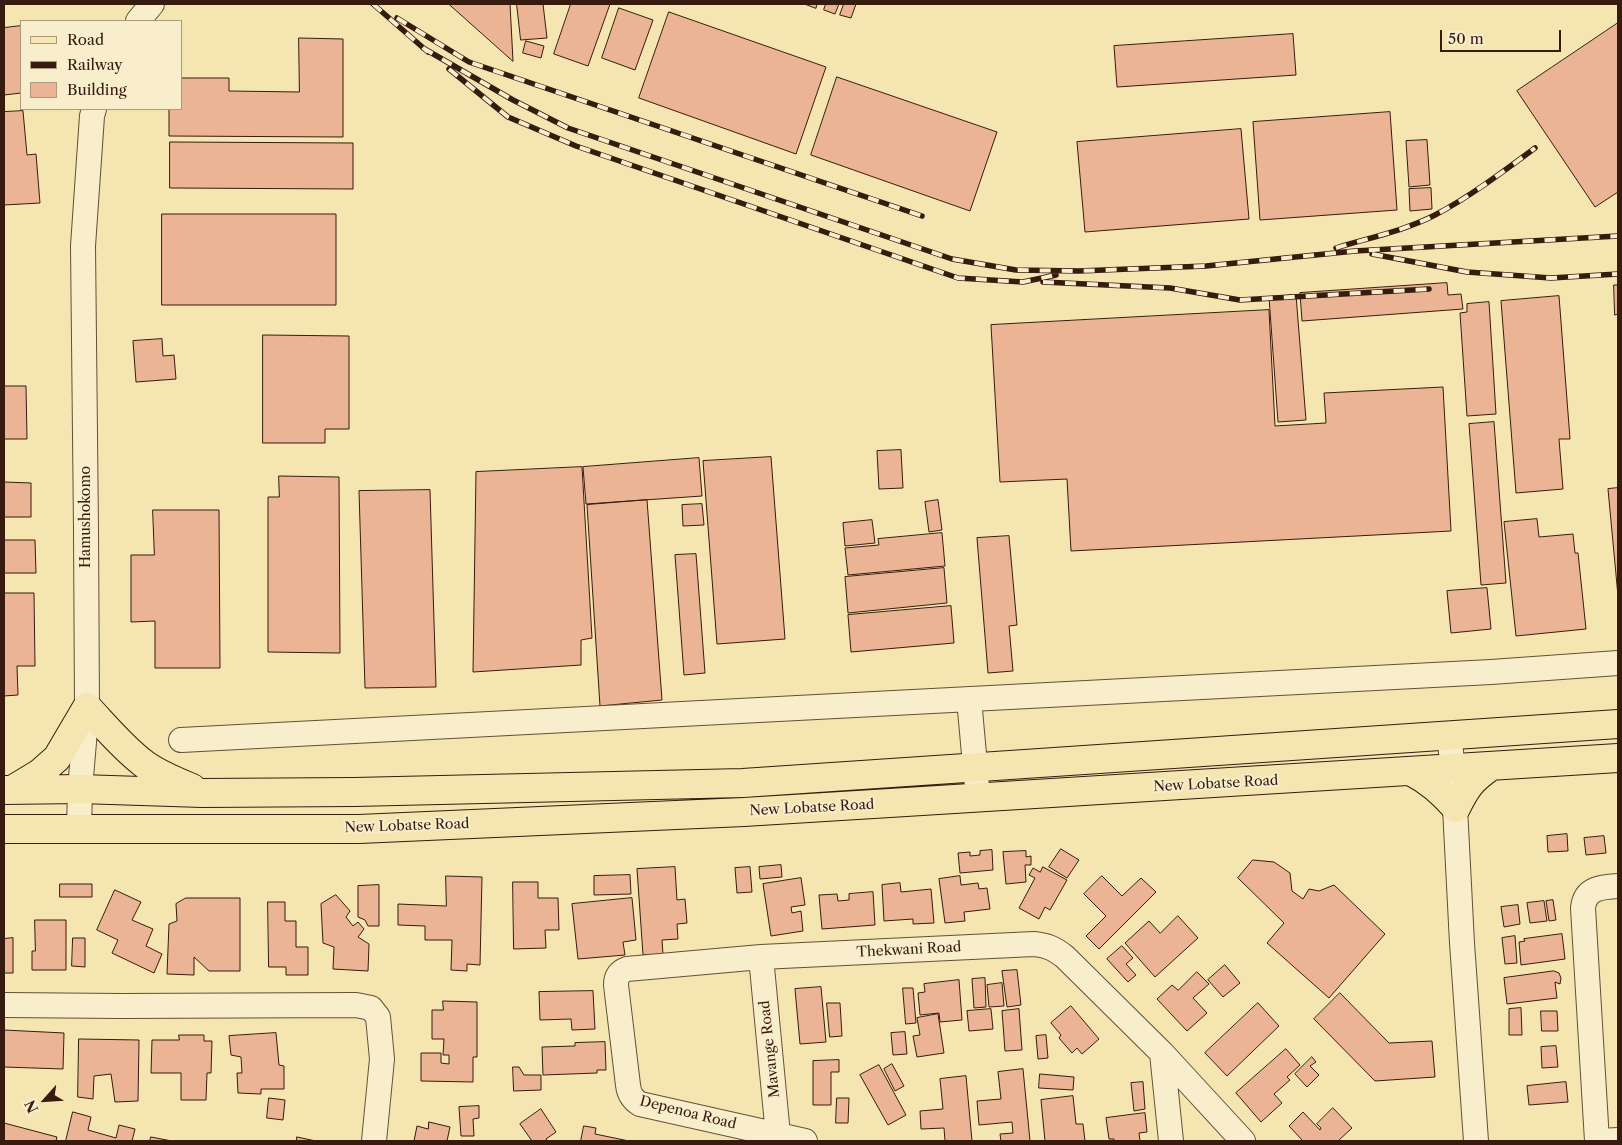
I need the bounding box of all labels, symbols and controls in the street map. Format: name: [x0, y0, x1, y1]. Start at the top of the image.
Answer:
legend: [20, 20, 182, 110]
scale bar: [1442, 20, 1563, 52]
text: 50 m: [1448, 29, 1484, 48]
text: Road: [67, 30, 104, 49]
text: Railway: [67, 55, 123, 74]
text: Building: [67, 80, 127, 99]
street label: Hamushokomo: [78, 466, 94, 568]
street label: New Lobatse Road: [1153, 772, 1279, 796]
street label: New Lobatse Road: [749, 796, 875, 820]
street label: New Lobatse Road: [344, 815, 470, 837]
street label: Thekwani Road: [856, 939, 962, 961]
street label: Mavange Road: [757, 999, 783, 1099]
north arrow: [20, 1075, 70, 1125]
street label: Depenoa Road: [638, 1093, 738, 1133]
text: N: [21, 1097, 42, 1116]

